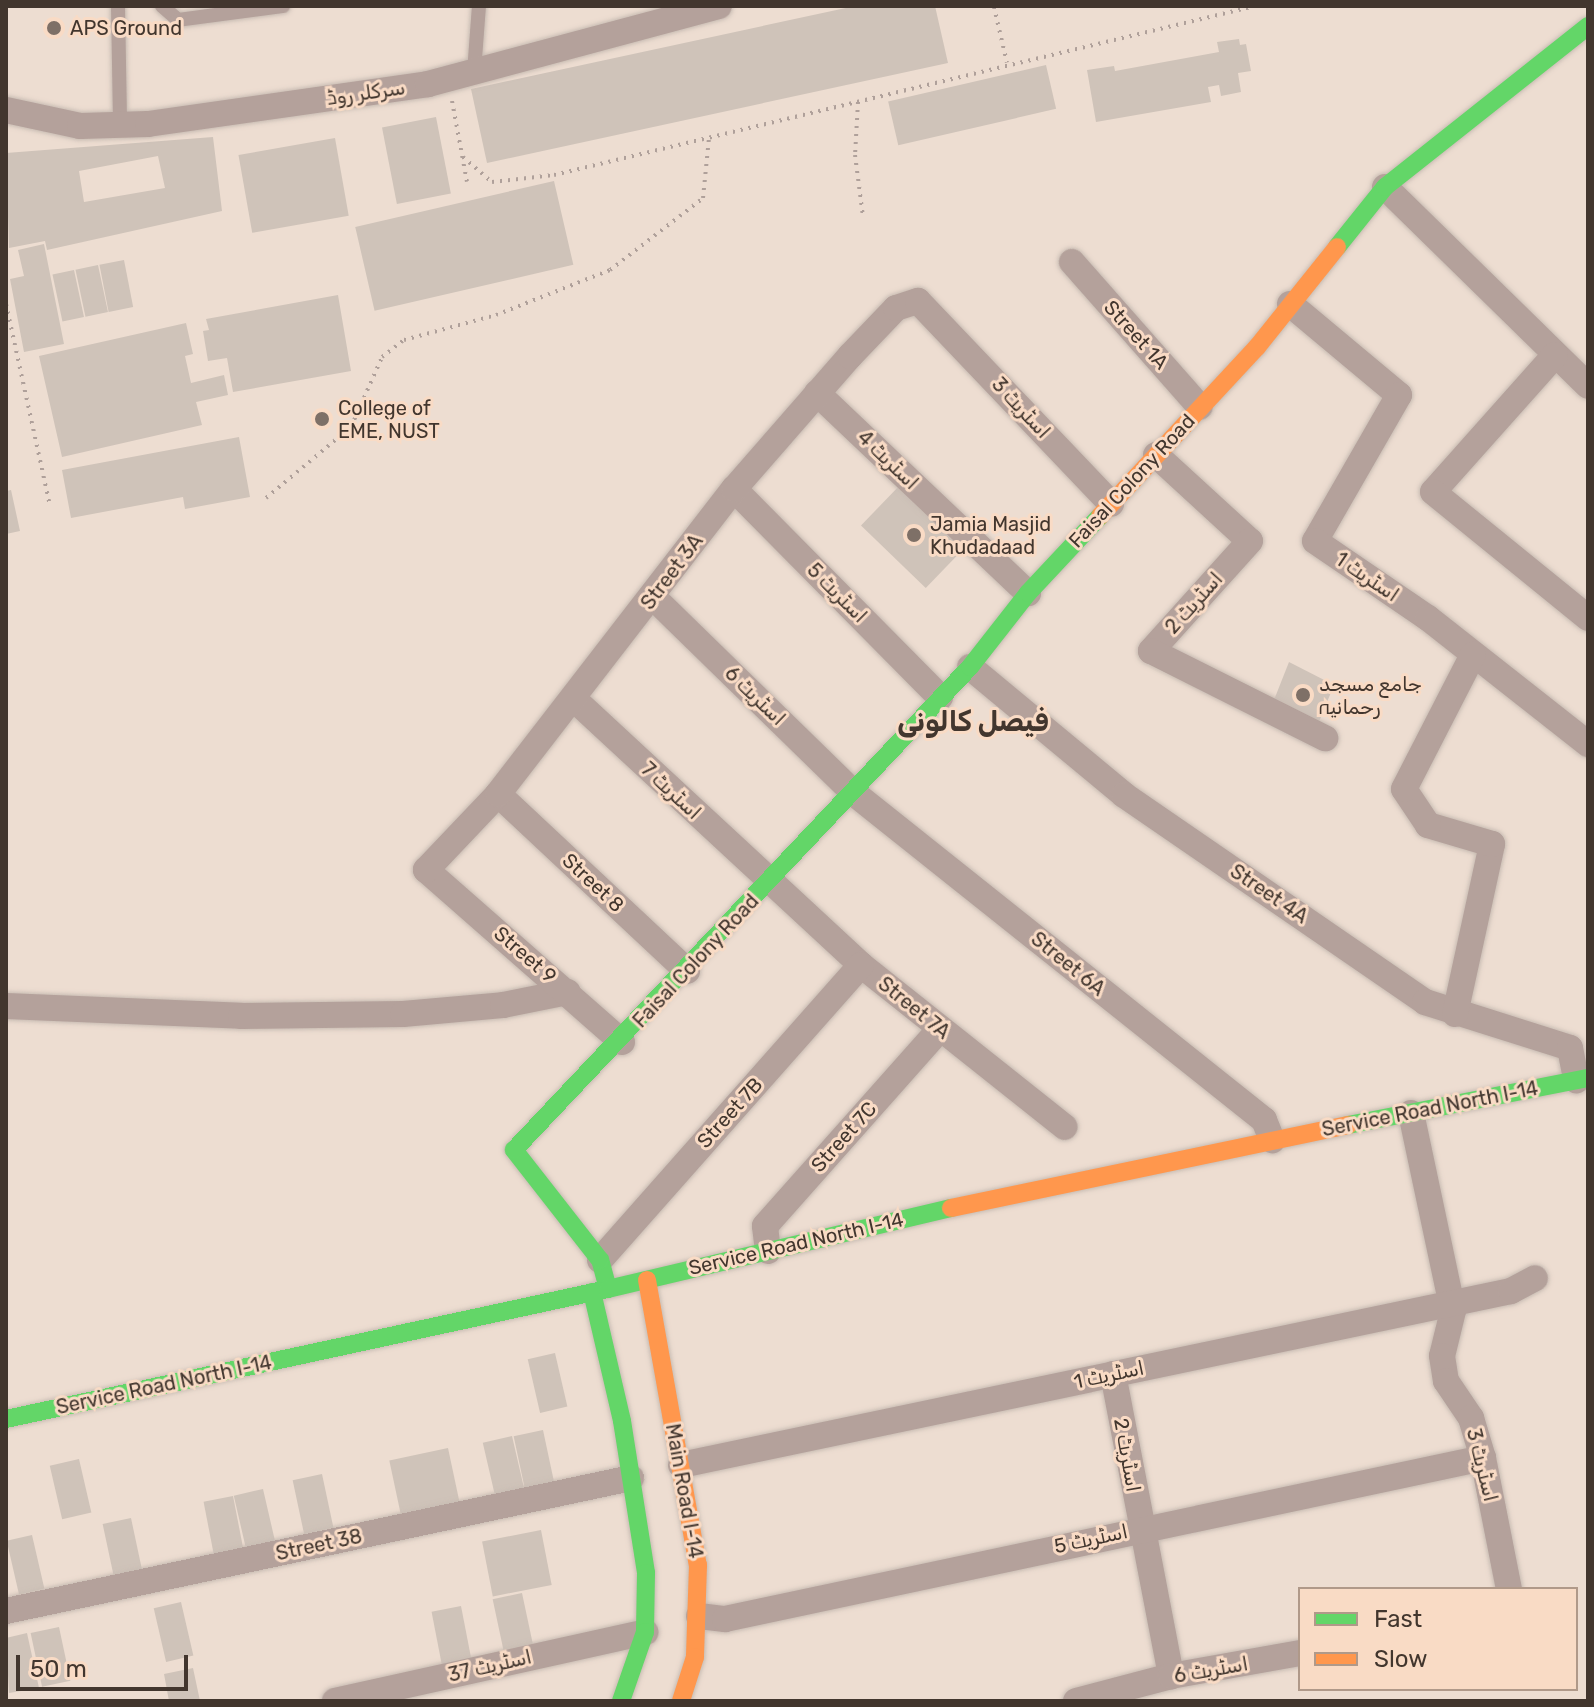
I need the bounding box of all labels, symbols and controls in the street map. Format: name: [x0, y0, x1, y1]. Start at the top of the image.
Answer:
place label: APS Ground: [70, 16, 182, 40]
marker: APS Ground: [45, 19, 63, 37]
street label: سرکلر روڈ: [325, 76, 407, 110]
street label: Street 1A: [1099, 296, 1173, 374]
street label: اسٹریٹ 3: [987, 372, 1055, 444]
place label: College of EME, NUST: [338, 396, 440, 443]
street label: Faisal Colony Road: [1064, 409, 1200, 553]
marker: College of EME, NUST: [313, 410, 331, 428]
street label: اسٹریٹ 4: [853, 425, 923, 495]
place label: Jamia Masjid Khudadaad: [930, 512, 1051, 559]
marker: Jamia Masjid Khudadaad: [905, 526, 923, 544]
street label: Street 3A: [636, 530, 708, 614]
street label: اسٹریٹ 1: [1331, 547, 1403, 607]
street label: اسٹریٹ 5: [802, 558, 872, 628]
street label: اسٹریٹ 2: [1160, 567, 1228, 639]
street label: اسٹریٹ 6: [720, 661, 790, 731]
place label: جامع مسجد رحمانیہ: [1319, 672, 1422, 719]
marker: جامع مسجد رحمانیہ: [1294, 686, 1312, 704]
district label: فیصل کالونی: [897, 705, 1049, 739]
street label: اسٹریٹ 7: [636, 757, 706, 825]
street label: Street 8: [557, 848, 629, 918]
street label: Street 4A: [1226, 859, 1312, 929]
street label: Faisal Colony Road: [628, 889, 764, 1033]
street label: Street 9: [489, 921, 561, 989]
street label: Street 6A: [1026, 927, 1110, 1001]
street label: Street 7A: [873, 972, 955, 1044]
street label: Street 7B: [692, 1073, 768, 1153]
street label: Service Road North I-14: [1320, 1076, 1540, 1142]
street label: Street 7C: [806, 1097, 882, 1177]
street label: Service Road North I-14: [686, 1208, 906, 1280]
street label: Service Road North I-14: [54, 1350, 274, 1420]
street label: اسٹریٹ 1: [1072, 1356, 1146, 1394]
street label: اسٹریٹ 2: [1109, 1416, 1145, 1494]
street label: Main Road I-14: [660, 1422, 708, 1560]
street label: اسٹریٹ 3: [1461, 1426, 1503, 1504]
street label: اسٹریٹ 5: [1052, 1519, 1130, 1559]
street label: Street 38: [274, 1524, 364, 1566]
legend: [1298, 1587, 1578, 1691]
text: Fast: [1374, 1605, 1422, 1633]
scale bar: [20, 1639, 192, 1689]
street label: اسٹریٹ 37: [446, 1645, 534, 1687]
text: Slow: [1374, 1645, 1427, 1673]
street label: اسٹریٹ 6: [1172, 1652, 1250, 1688]
text: 50 m: [30, 1655, 87, 1683]

